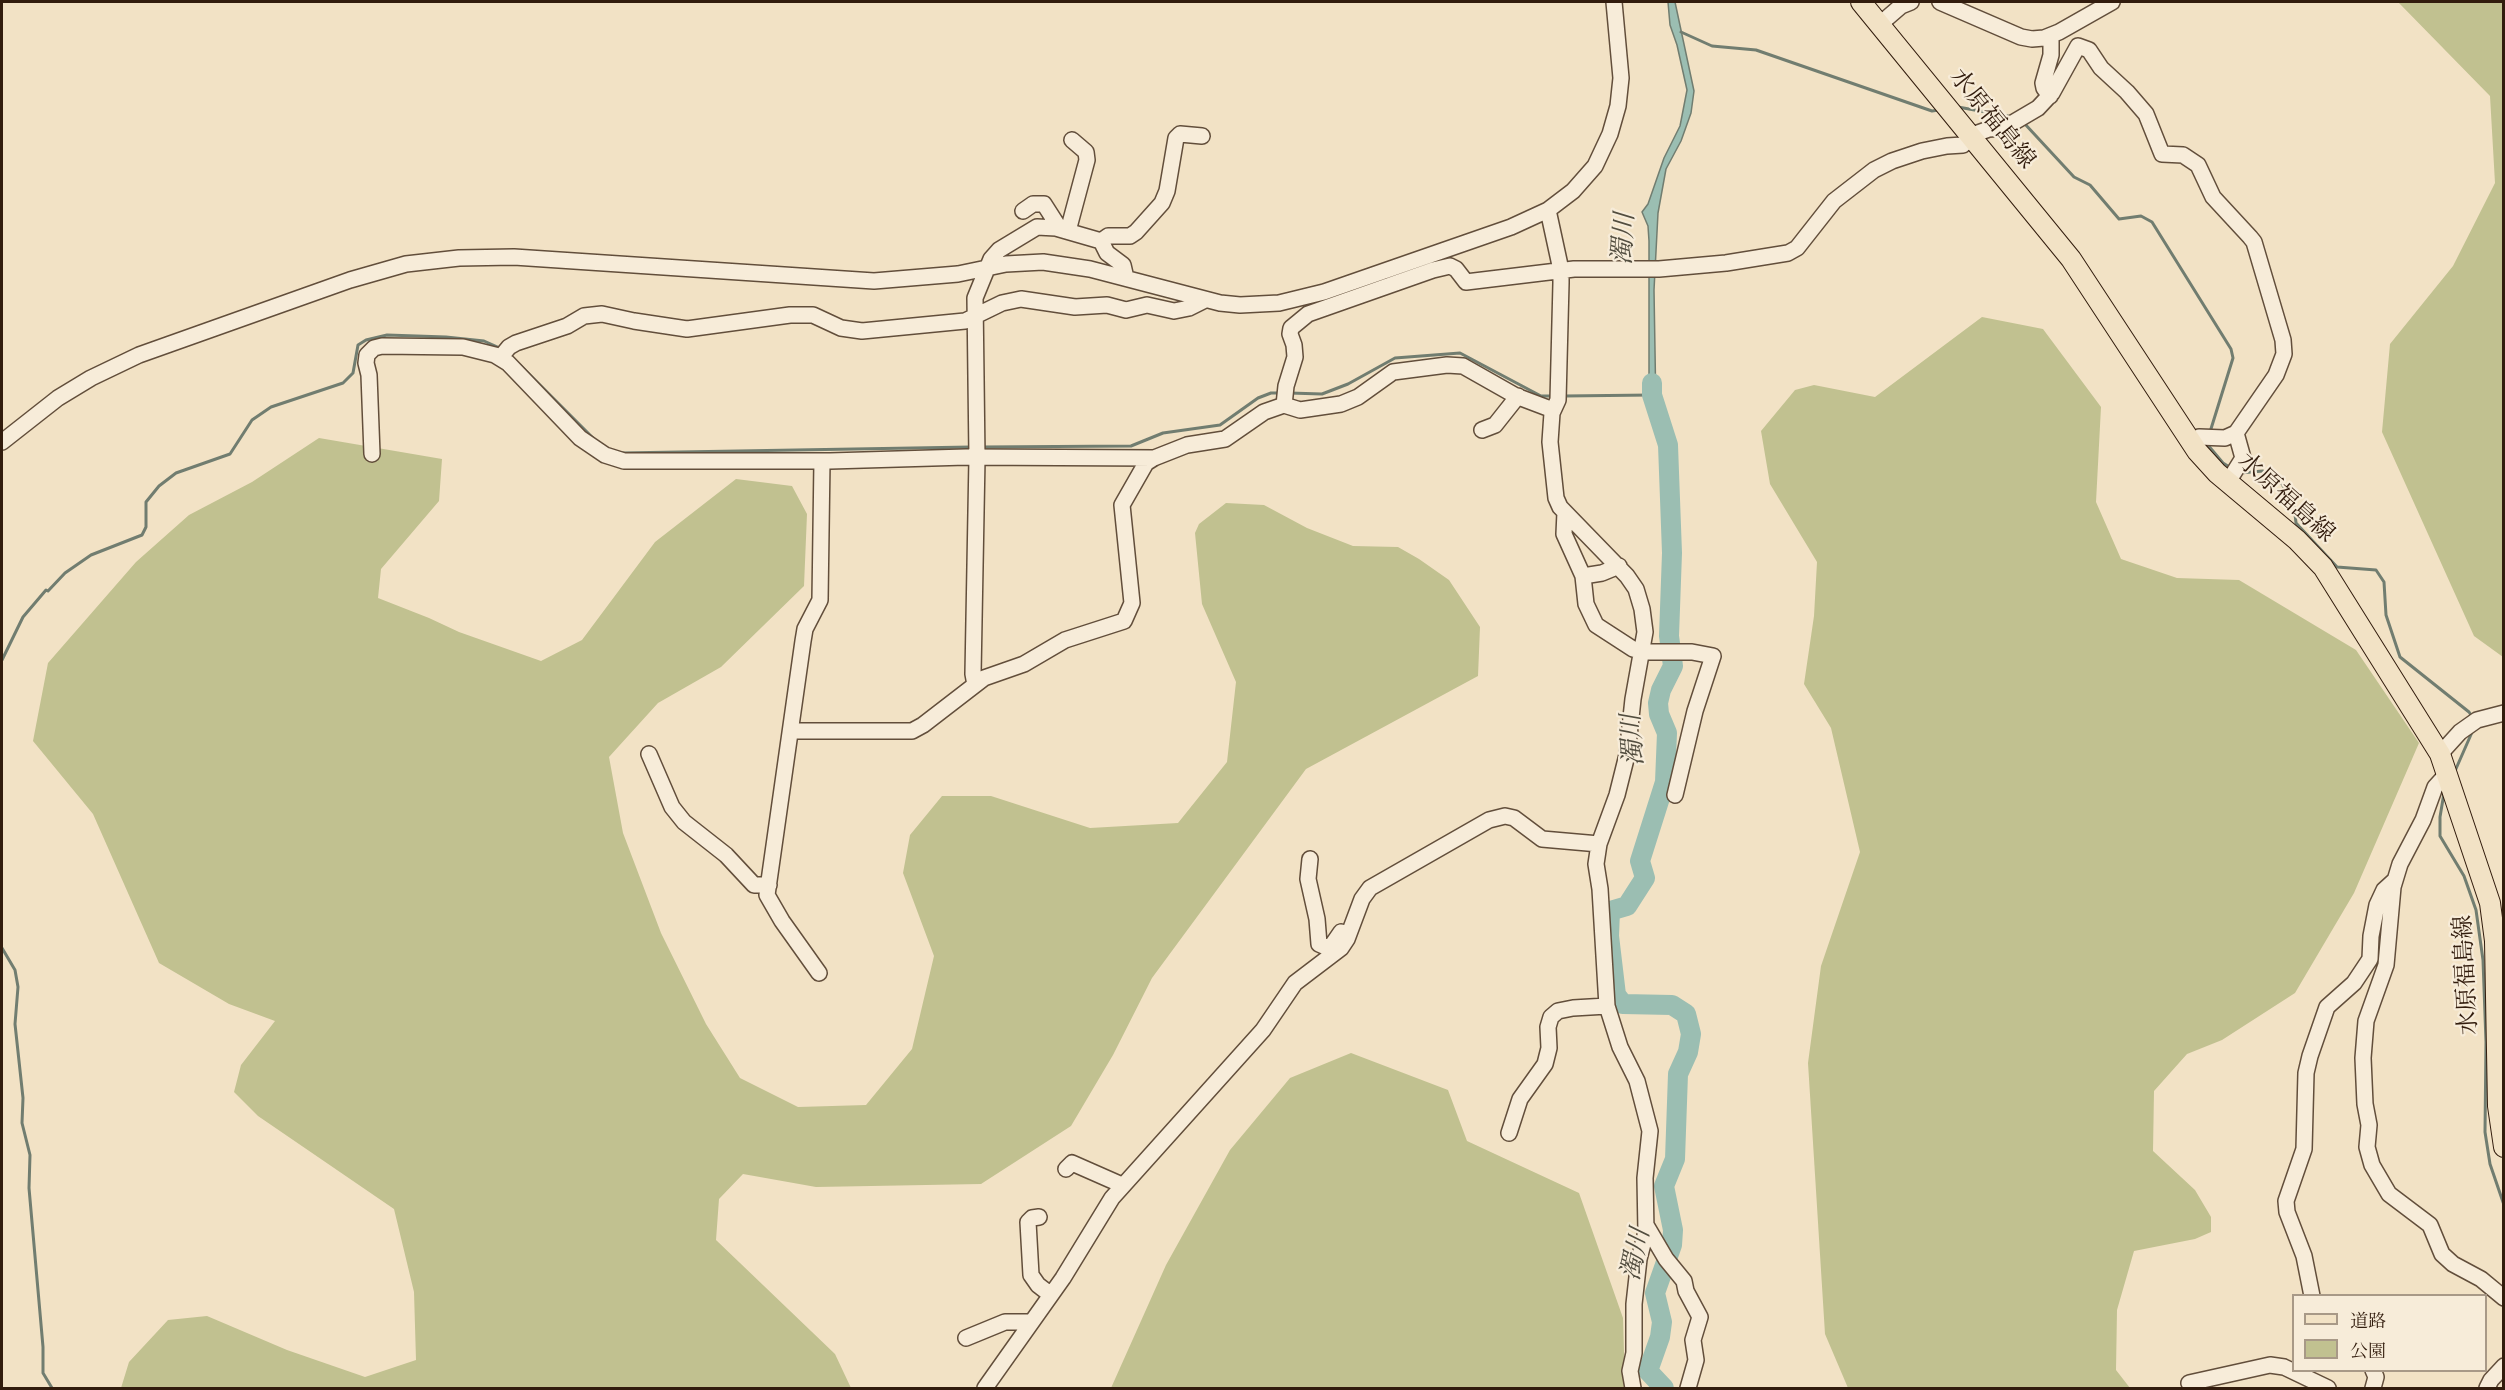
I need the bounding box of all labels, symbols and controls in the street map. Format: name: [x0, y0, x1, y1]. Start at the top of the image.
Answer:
street label: 水原福島線: [1942, 64, 2040, 176]
water label: 濁川: [1609, 212, 1643, 266]
street label: 水原福島線: [2231, 448, 2339, 550]
water label: 濁川: [1618, 713, 1652, 767]
street label: 水原福島線: [2450, 914, 2486, 1036]
water label: 濁川: [1617, 1226, 1659, 1284]
legend: [2292, 1294, 2487, 1372]
text: 道路: [2350, 1311, 2386, 1333]
text: 公園: [2350, 1341, 2386, 1363]

